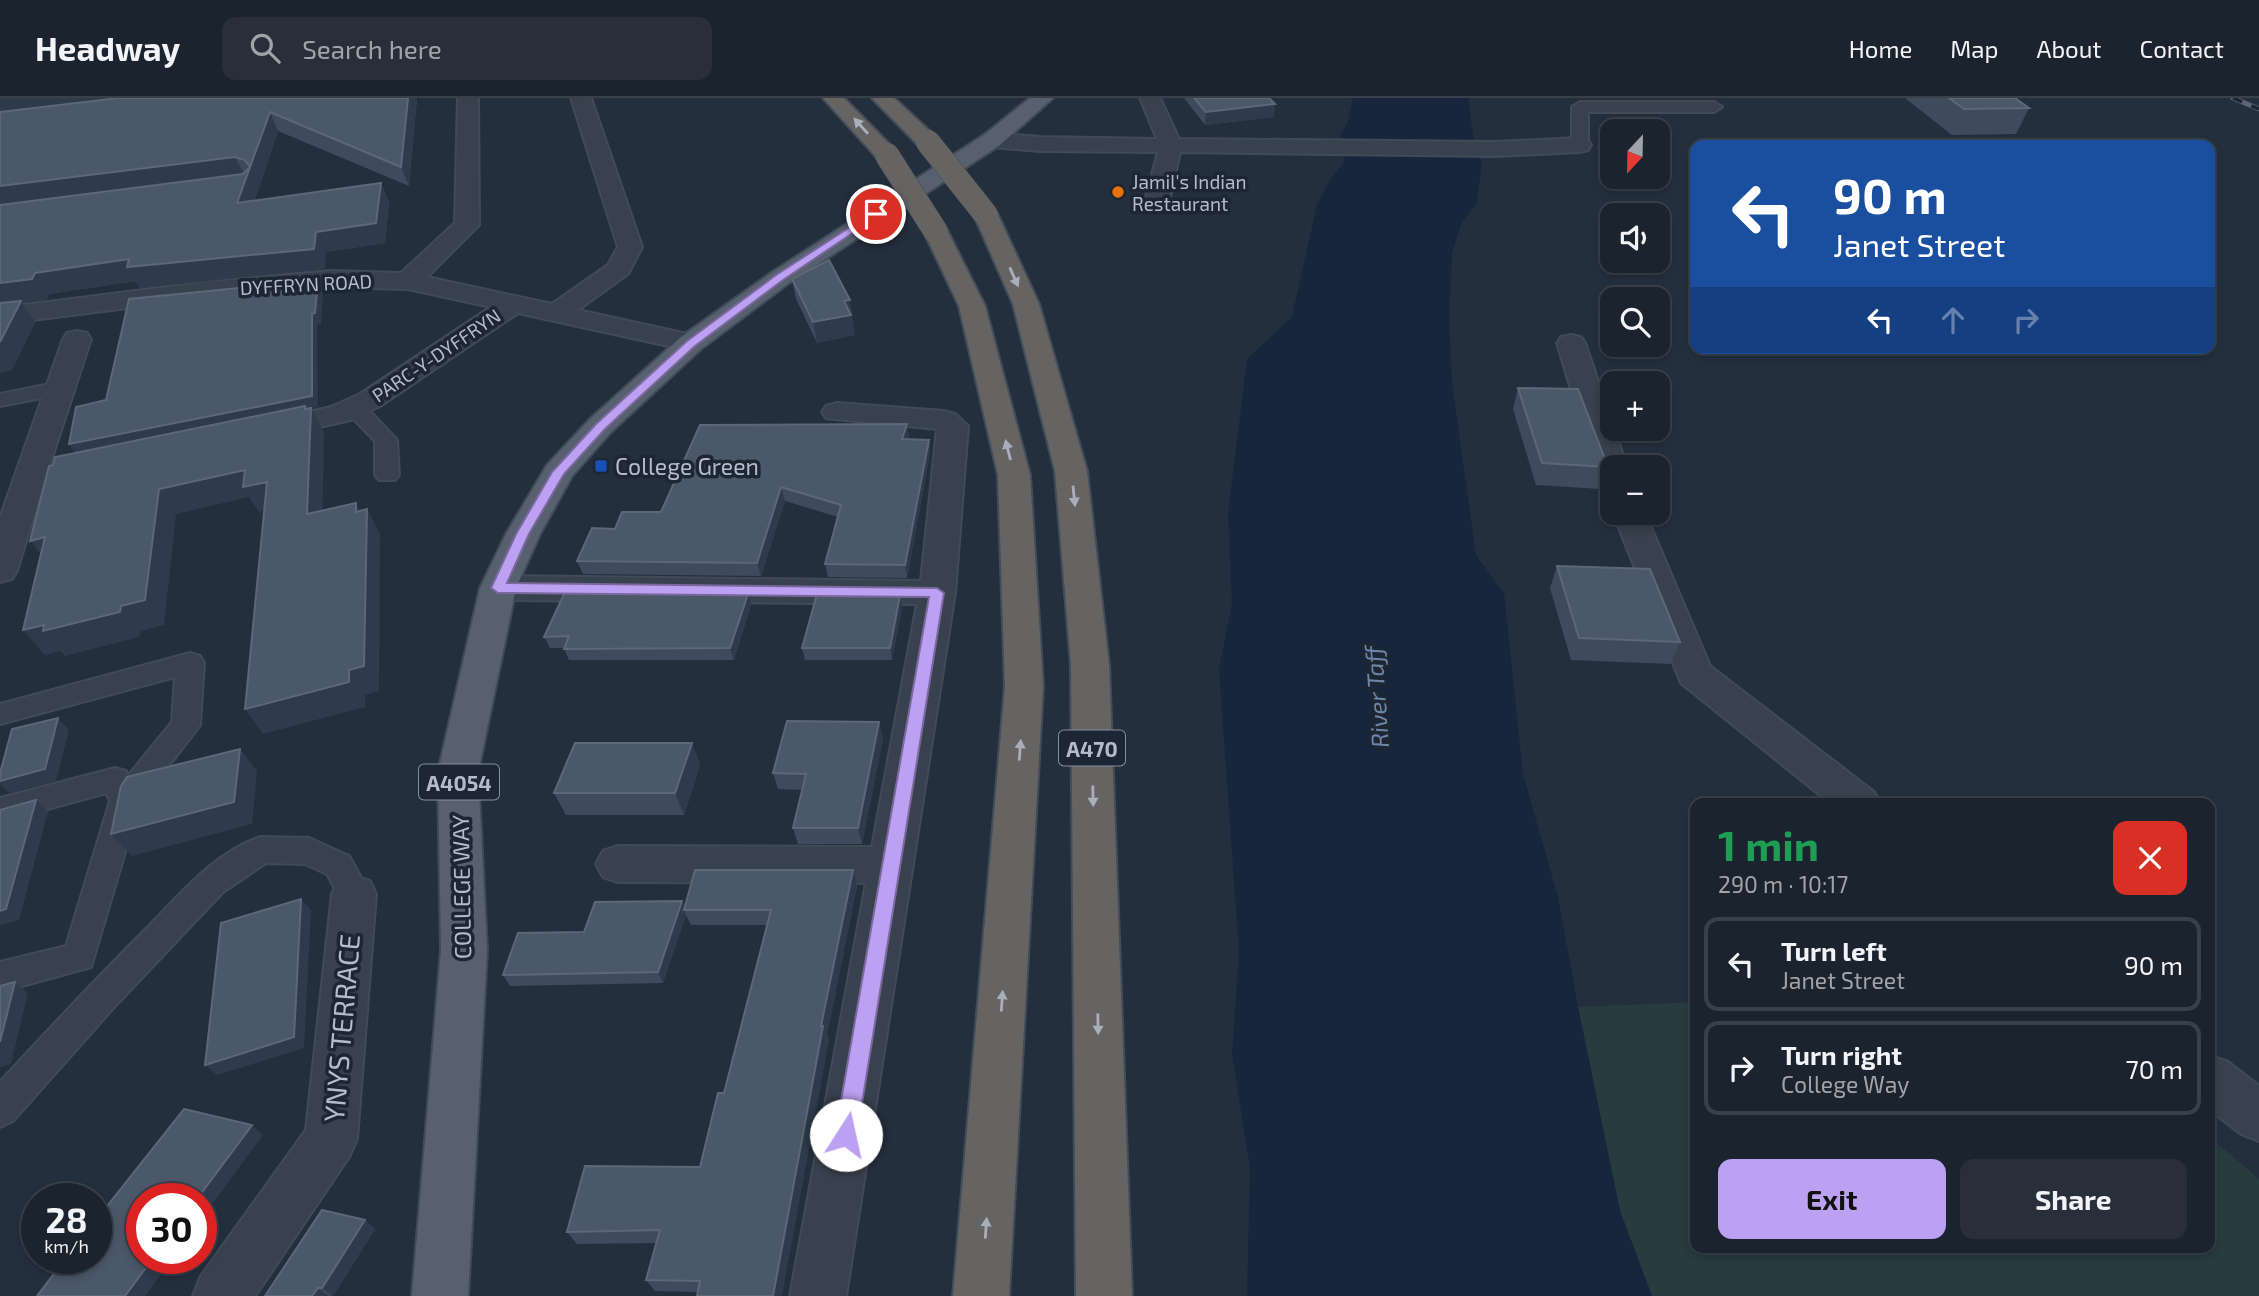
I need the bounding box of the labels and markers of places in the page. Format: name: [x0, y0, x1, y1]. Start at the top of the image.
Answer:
place label: Jamil's Indian Restaurant: [1132, 170, 1246, 215]
pin: [846, 184, 906, 244]
marker: Jamil's Indian Restaurant: [1110, 184, 1126, 200]
place label: College Green: [615, 452, 759, 480]
marker: College Green: [593, 458, 609, 474]

